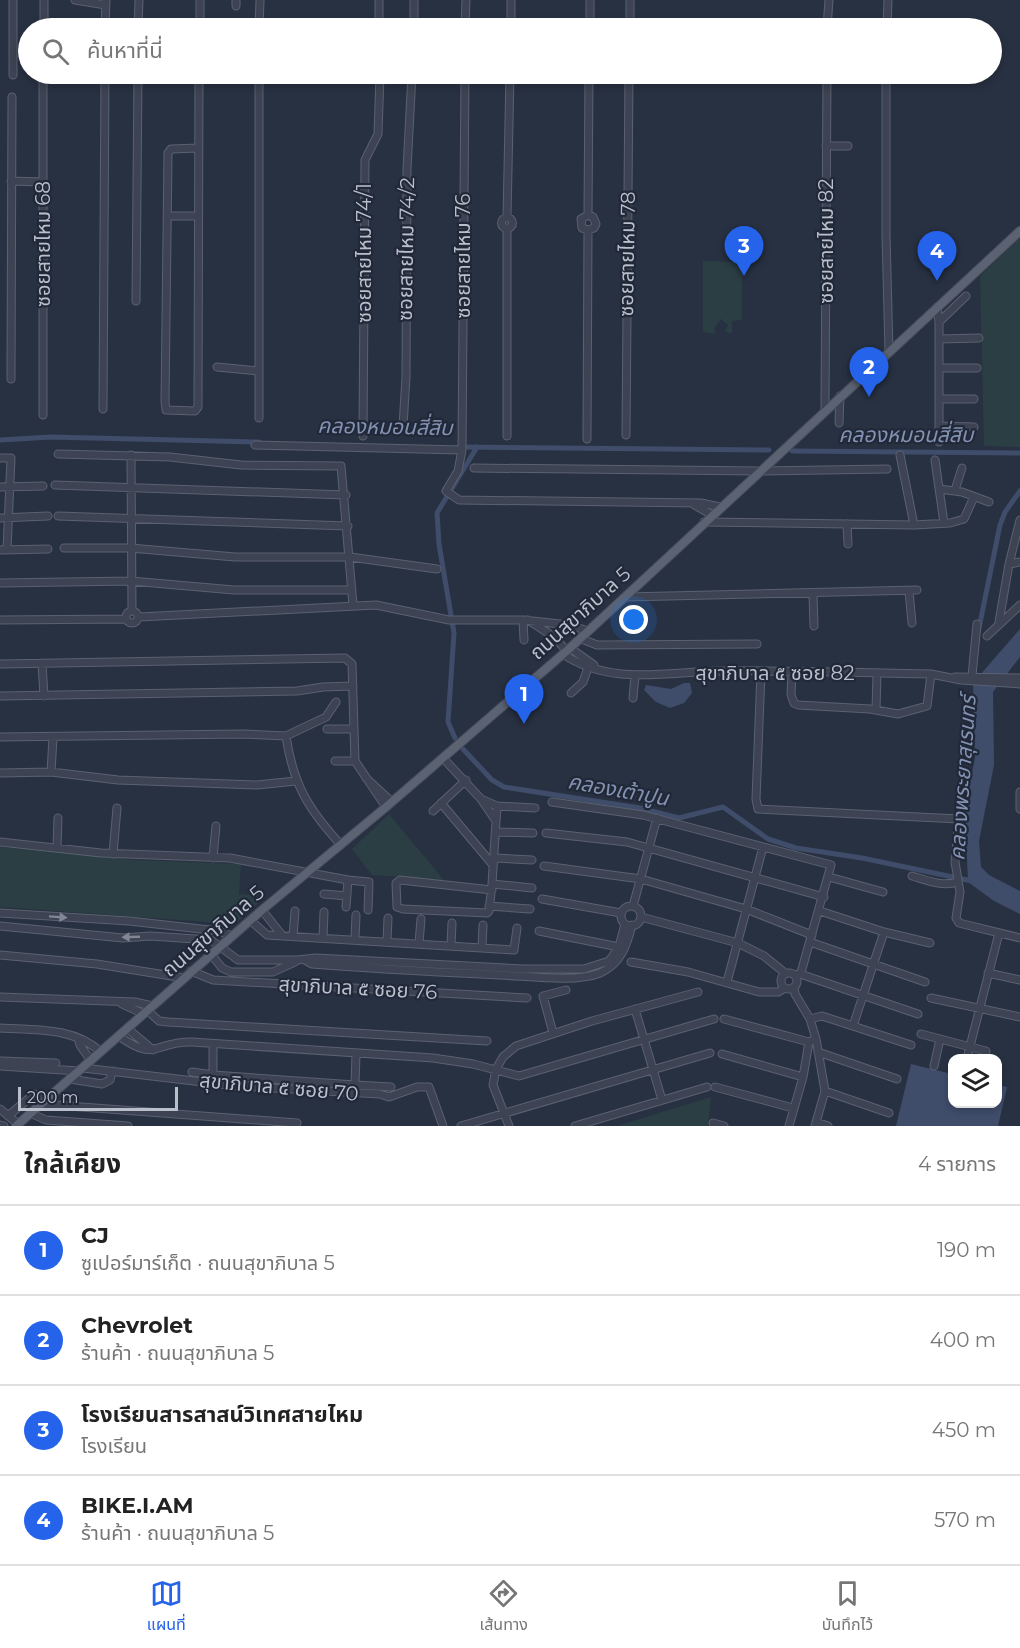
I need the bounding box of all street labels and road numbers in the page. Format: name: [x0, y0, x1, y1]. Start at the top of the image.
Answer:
street label: ซอยสายไหม 74/2: [393, 177, 419, 321]
street label: ซอยสายไหม 82: [814, 178, 838, 304]
street label: ซอยสายไหม 68: [31, 181, 55, 307]
street label: ซอยสายไหม 74/1: [352, 183, 376, 323]
street label: ซอยสายไหม 78: [614, 191, 640, 317]
street label: ซอยสายไหม 76: [451, 194, 475, 318]
street label: ถนนสุขาภิบาล 5: [525, 561, 635, 665]
street label: สุขาภิบาล ๕ ซอย 82: [695, 661, 855, 685]
street label: ถนนสุขาภิบาล 5: [157, 880, 269, 982]
street label: สุขาภิบาล ๕ ซอย 76: [278, 972, 438, 1004]
street label: สุขาภิบาล ๕ ซอย 70: [198, 1068, 360, 1106]

